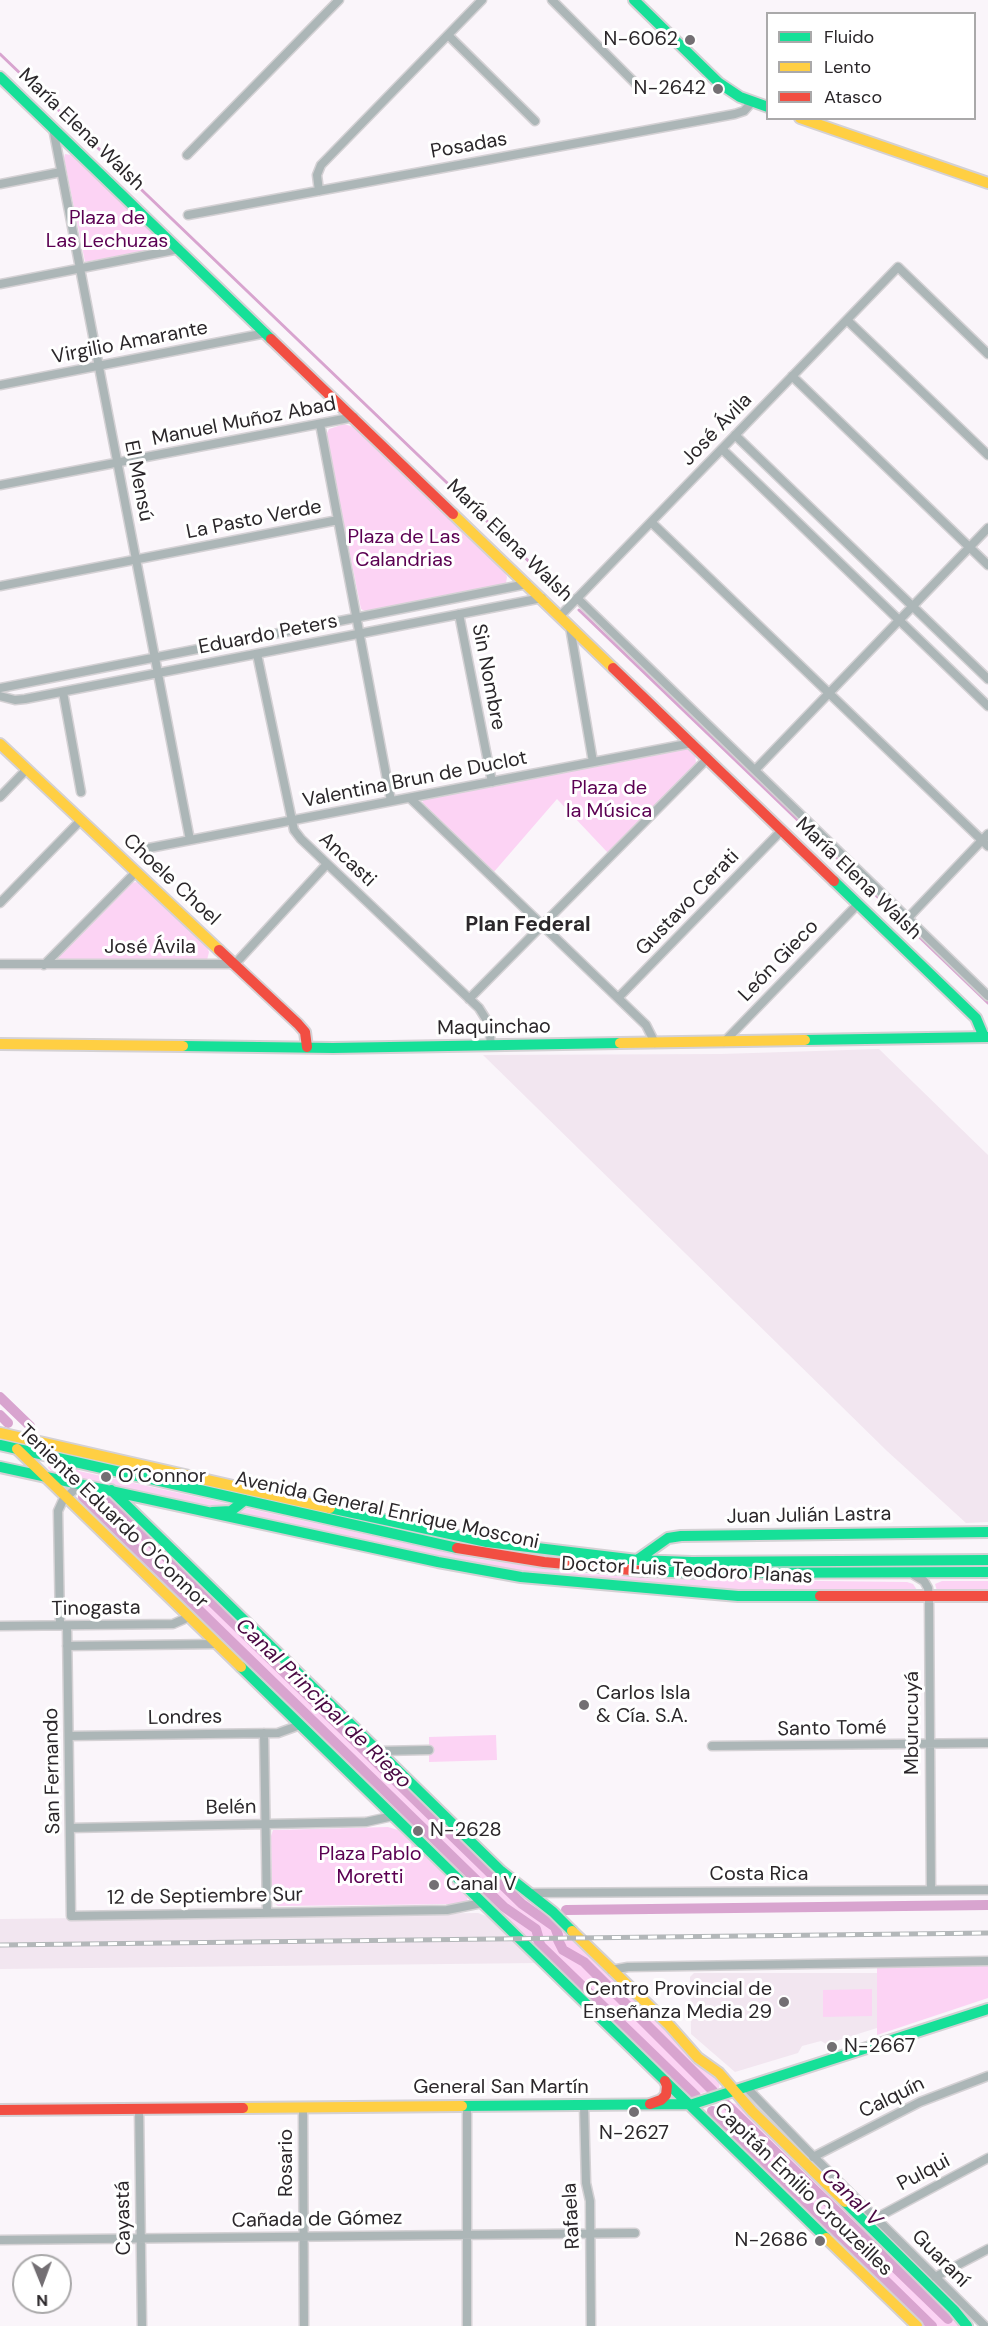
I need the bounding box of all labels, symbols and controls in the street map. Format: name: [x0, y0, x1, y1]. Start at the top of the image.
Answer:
legend: [766, 12, 976, 120]
text: Fluido: [824, 25, 874, 49]
place label: N-6062: [604, 28, 678, 52]
marker: N-6062: [683, 33, 697, 47]
text: Lento: [824, 55, 871, 79]
street label: María Elena Walsh: [13, 64, 149, 196]
place label: N-2642: [634, 77, 706, 101]
marker: N-2642: [711, 82, 725, 96]
text: Atasco: [824, 85, 882, 109]
street label: Posadas: [429, 127, 509, 165]
park label: Plaza de Las Lechuzas: [46, 207, 168, 254]
street label: Virgilio Amarante: [50, 316, 210, 370]
street label: José Ávila: [677, 389, 757, 471]
street label: Manuel Muñoz Abad: [150, 392, 338, 452]
street label: El Mensú: [118, 438, 158, 524]
street label: María Elena Walsh: [441, 475, 577, 607]
street label: La Pasto Verde: [184, 495, 324, 545]
park label: Plaza de Las Calandrias: [348, 526, 460, 573]
street label: Eduardo Peters: [196, 610, 340, 660]
street label: Sin Nombre: [466, 622, 510, 732]
street label: Valentina Brun de Duclot: [301, 746, 529, 814]
park label: Plaza de la Música: [566, 777, 652, 824]
street label: María Elena Walsh: [790, 813, 926, 945]
street label: Ancasti: [313, 828, 381, 892]
street label: Choele Choel: [118, 829, 224, 931]
street label: Gustavo Cerati: [631, 845, 745, 961]
district label: Plan Federal: [465, 912, 591, 938]
street label: León Gieco: [734, 915, 824, 1007]
street label: José Ávila: [104, 936, 196, 960]
street label: Maquinchao: [437, 1015, 551, 1041]
street label: Teniente Eduardo O'Connor: [13, 1420, 213, 1614]
place label: O´Connor: [118, 1465, 206, 1489]
street label: Avenida General Enrique Mosconi: [233, 1467, 541, 1555]
marker: O´Connor: [99, 1470, 113, 1484]
street label: Juan Julián Lastra: [726, 1503, 892, 1529]
street label: Doctor Luis Teodoro Planas: [561, 1552, 813, 1590]
street label: Tinogasta: [51, 1596, 141, 1622]
water label: Canal Principal de Riego: [230, 1613, 416, 1795]
street label: Mburucuyá: [901, 1671, 925, 1775]
place label: Carlos Isla & Cía. S.A.: [596, 1682, 690, 1729]
marker: Carlos Isla & Cía. S.A.: [577, 1698, 591, 1712]
street label: Londres: [148, 1705, 222, 1731]
street label: San Fernando: [40, 1708, 66, 1834]
street label: Santo Tomé: [777, 1716, 887, 1742]
street label: Belén: [205, 1796, 257, 1820]
place label: N-2628: [430, 1819, 502, 1843]
marker: N-2628: [411, 1824, 425, 1838]
park label: Plaza Pablo Moretti: [318, 1843, 422, 1890]
street label: Costa Rica: [710, 1863, 808, 1887]
place label: Canal V: [446, 1873, 517, 1897]
marker: Canal V: [427, 1878, 441, 1892]
street label: 12 de Septiembre Sur: [107, 1883, 303, 1911]
place label: Centro Provincial de Enseñanza Media 29: [583, 1978, 772, 2025]
marker: Centro Provincial de Enseñanza Media 29: [777, 1995, 791, 2009]
place label: N-2667: [844, 2035, 915, 2059]
marker: N-2667: [825, 2040, 839, 2054]
street label: Calquín: [855, 2072, 929, 2124]
street label: General San Martín: [413, 2076, 589, 2100]
street label: Capitán Emilio Crouzeilles: [709, 2098, 897, 2282]
marker: N-2627: [627, 2105, 641, 2119]
place label: N-2627: [599, 2122, 669, 2146]
street label: Rosario: [275, 2129, 299, 2197]
street label: Pulqui: [894, 2149, 954, 2197]
water label: Canal V: [815, 2163, 887, 2233]
street label: Cayastá: [111, 2180, 137, 2256]
street label: Rafaela: [558, 2182, 586, 2250]
street label: Cañada de Gómez: [231, 2207, 403, 2233]
street label: Guaraní: [906, 2225, 974, 2293]
place label: N-2686: [735, 2229, 808, 2253]
marker: N-2686: [813, 2234, 827, 2248]
north arrow: [12, 2254, 72, 2314]
text: N: [36, 2290, 48, 2311]

